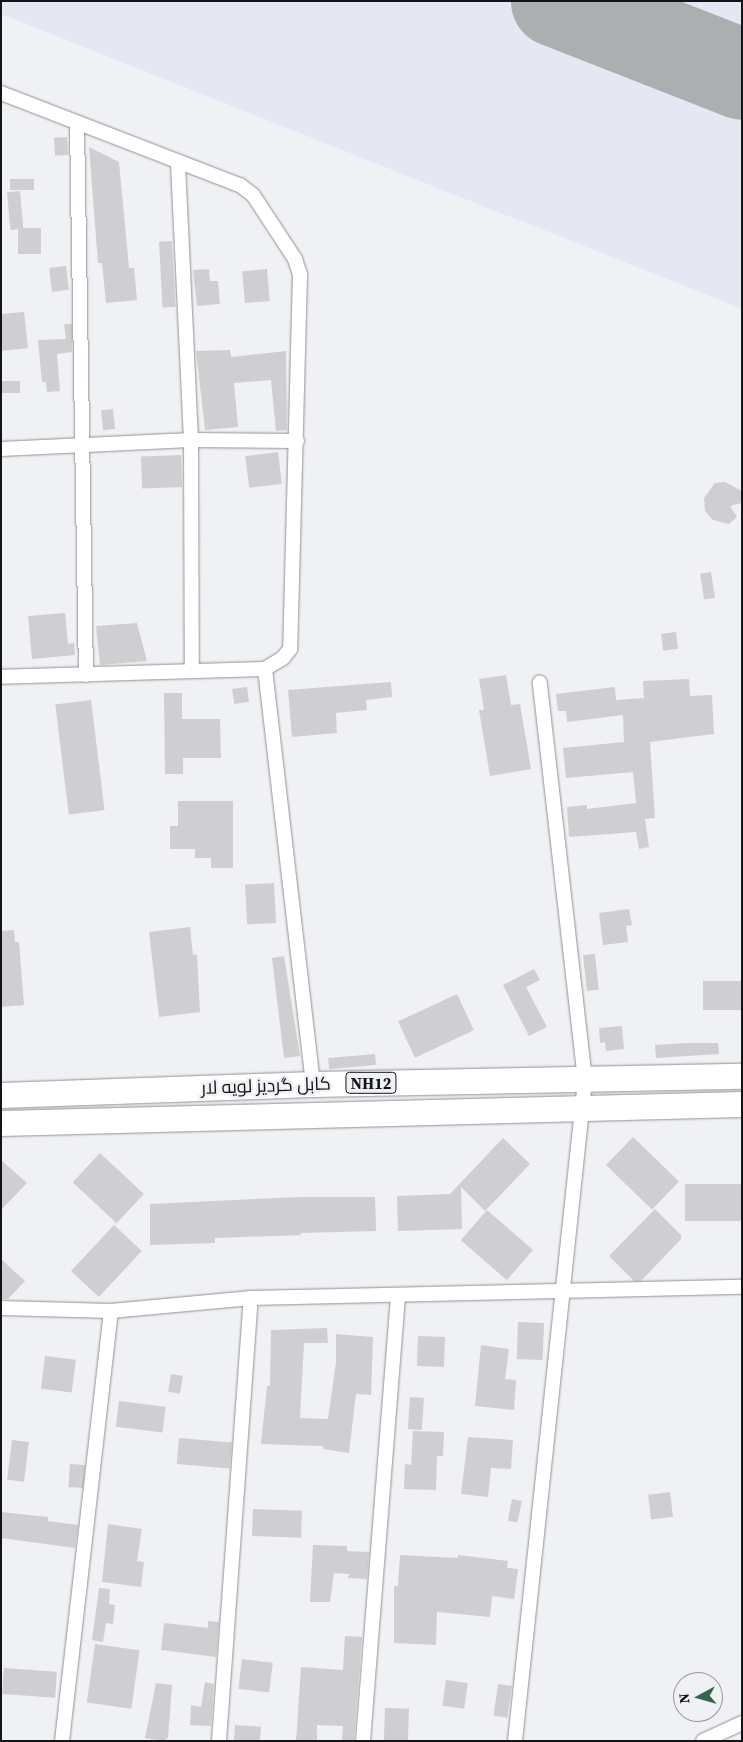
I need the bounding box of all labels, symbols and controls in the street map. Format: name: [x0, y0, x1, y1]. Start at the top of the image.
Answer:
road number: NH12: [345, 1070, 397, 1096]
street label: کابل گردیز لویه لار: [201, 1073, 331, 1099]
north arrow: [673, 1672, 723, 1722]
text: N: [674, 1692, 695, 1705]

